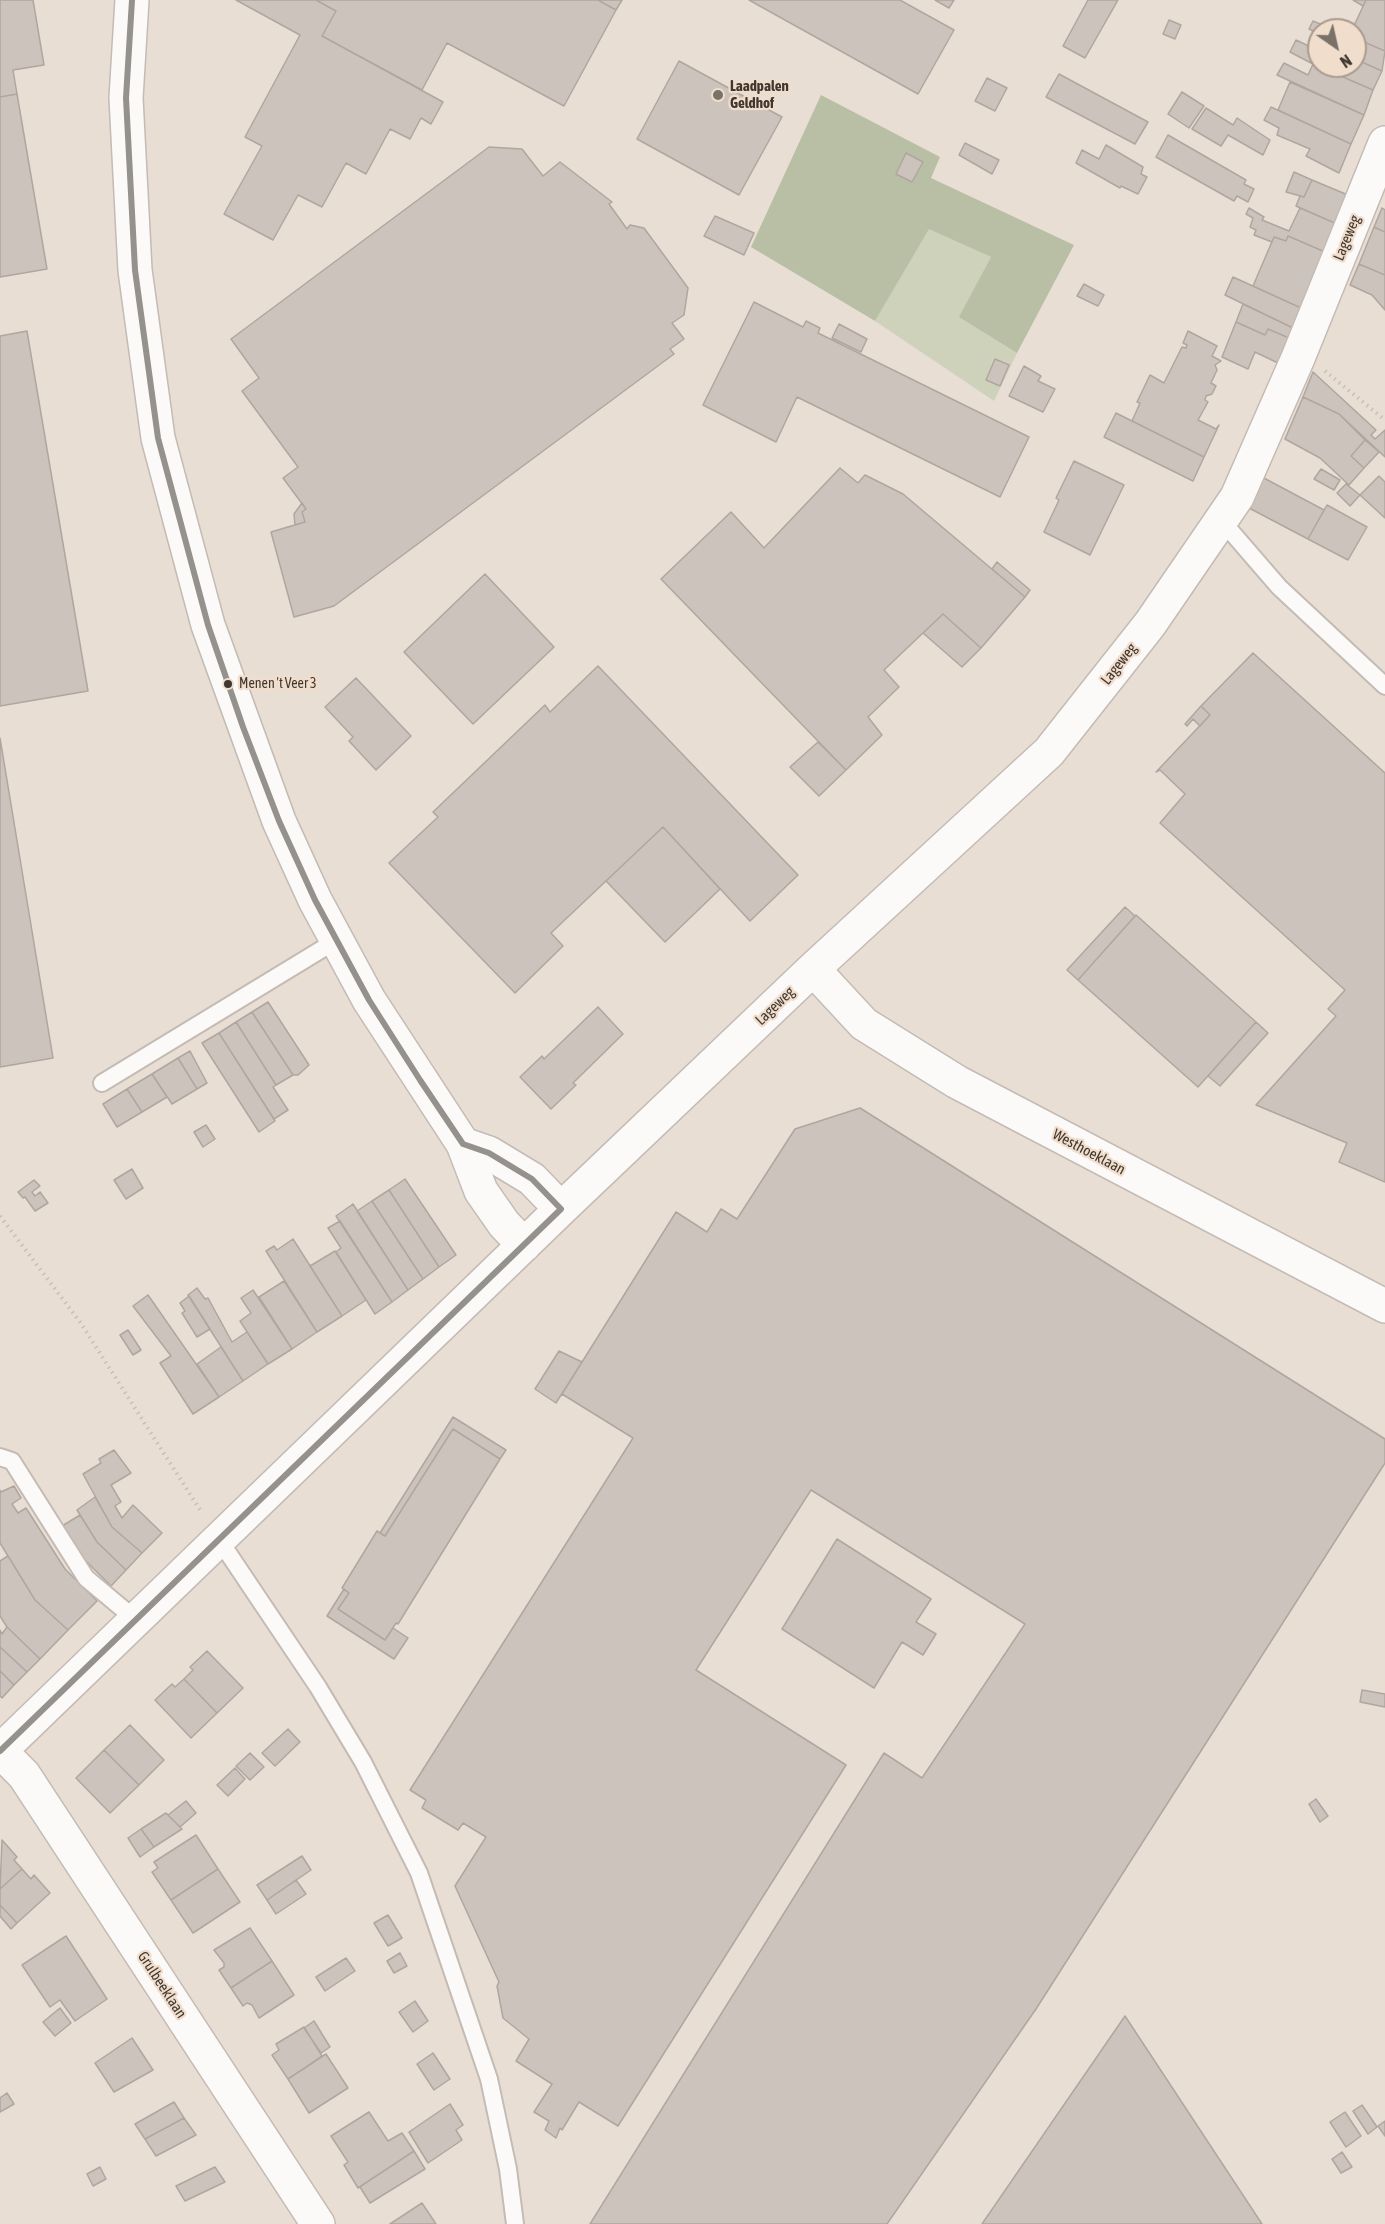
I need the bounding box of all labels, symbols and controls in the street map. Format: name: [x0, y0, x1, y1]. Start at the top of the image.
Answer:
north arrow: [1307, 18, 1367, 78]
text: N: [1337, 51, 1355, 71]
place label: Laadpalen Geldhof: [730, 77, 789, 112]
marker: Laadpalen Geldhof: [711, 88, 725, 102]
street label: Lageweg: [1330, 213, 1364, 263]
street label: Lageweg: [1097, 640, 1141, 688]
place label: Menen 't Veer 3: [239, 676, 317, 692]
marker: Menen 't Veer 3: [222, 678, 234, 690]
street label: Lageweg: [752, 983, 798, 1029]
street label: Westhoeklaan: [1050, 1125, 1128, 1179]
street label: Grulbeeklaan: [134, 1948, 190, 2022]

